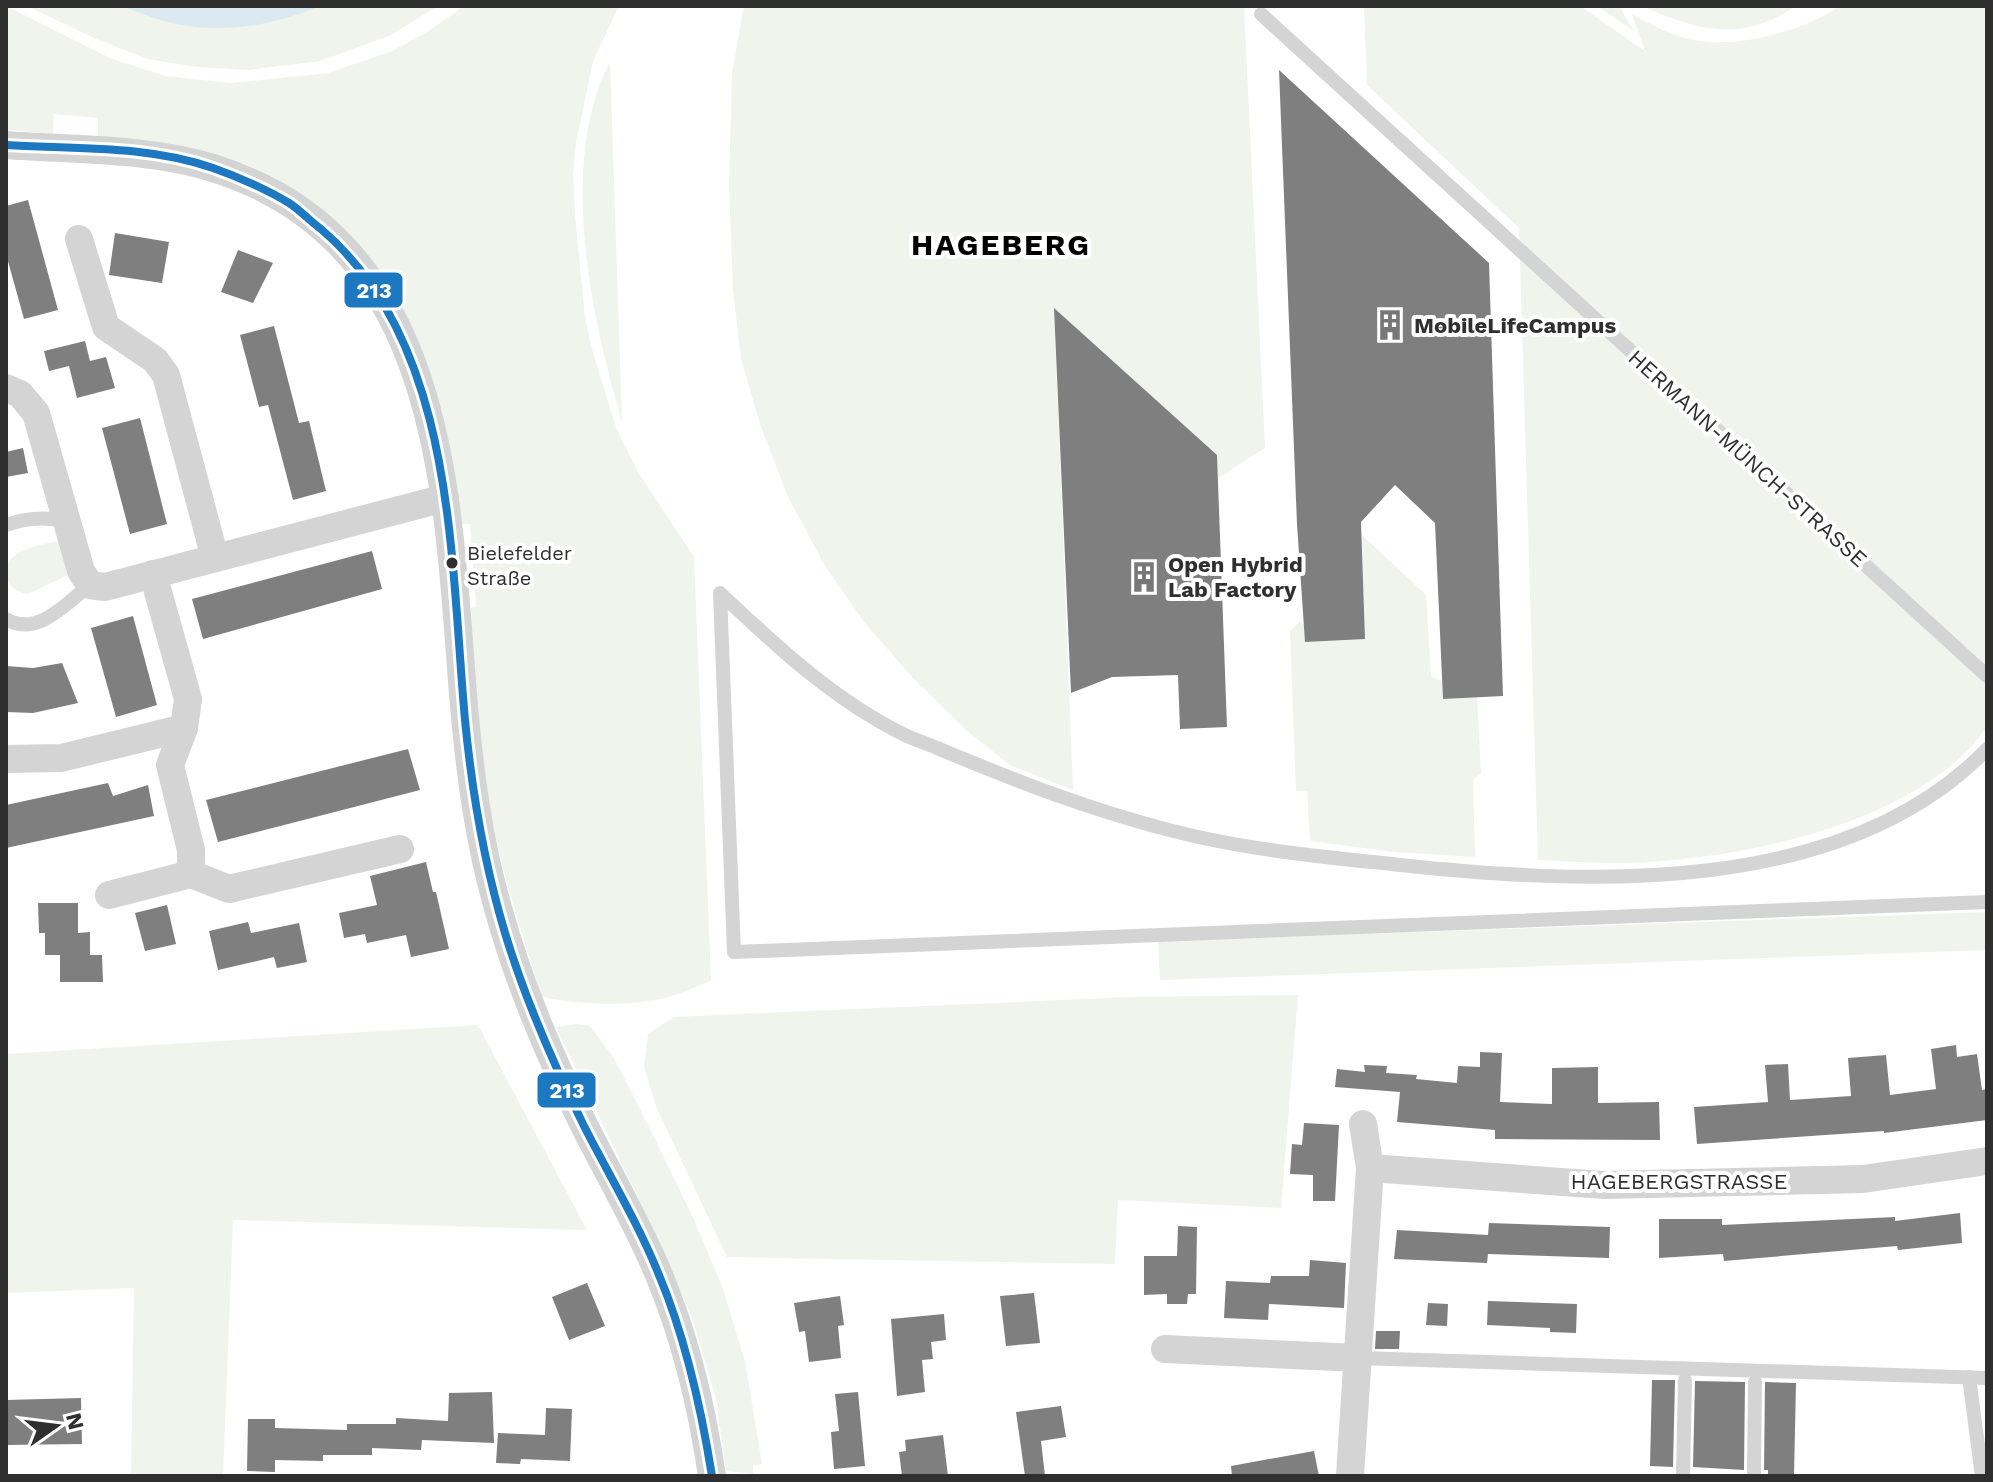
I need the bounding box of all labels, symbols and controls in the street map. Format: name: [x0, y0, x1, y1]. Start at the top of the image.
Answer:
district label: HAGEBERG: [911, 227, 1091, 262]
line badge: 213: [343, 271, 404, 309]
text: 213: [356, 278, 392, 303]
building icon: MobileLifeCampus: [1373, 308, 1407, 342]
place label: MobileLifeCampus: [1414, 313, 1616, 338]
street label: HERMANN-MÜNCH-STRASSE: [1623, 345, 1872, 572]
place label: Bielefelder Straße: [467, 541, 572, 590]
place label: Open Hybrid Lab Factory: [1168, 552, 1303, 602]
marker: Bielefelder Straße: [444, 555, 460, 571]
building icon: Open Hybrid Lab Factory: [1127, 560, 1161, 594]
line badge: 213: [536, 1071, 597, 1109]
text: 213: [549, 1078, 585, 1103]
street label: HAGEBERGSTRASSE: [1571, 1169, 1787, 1194]
north arrow: [16, 1386, 96, 1466]
text: N: [61, 1410, 89, 1432]

